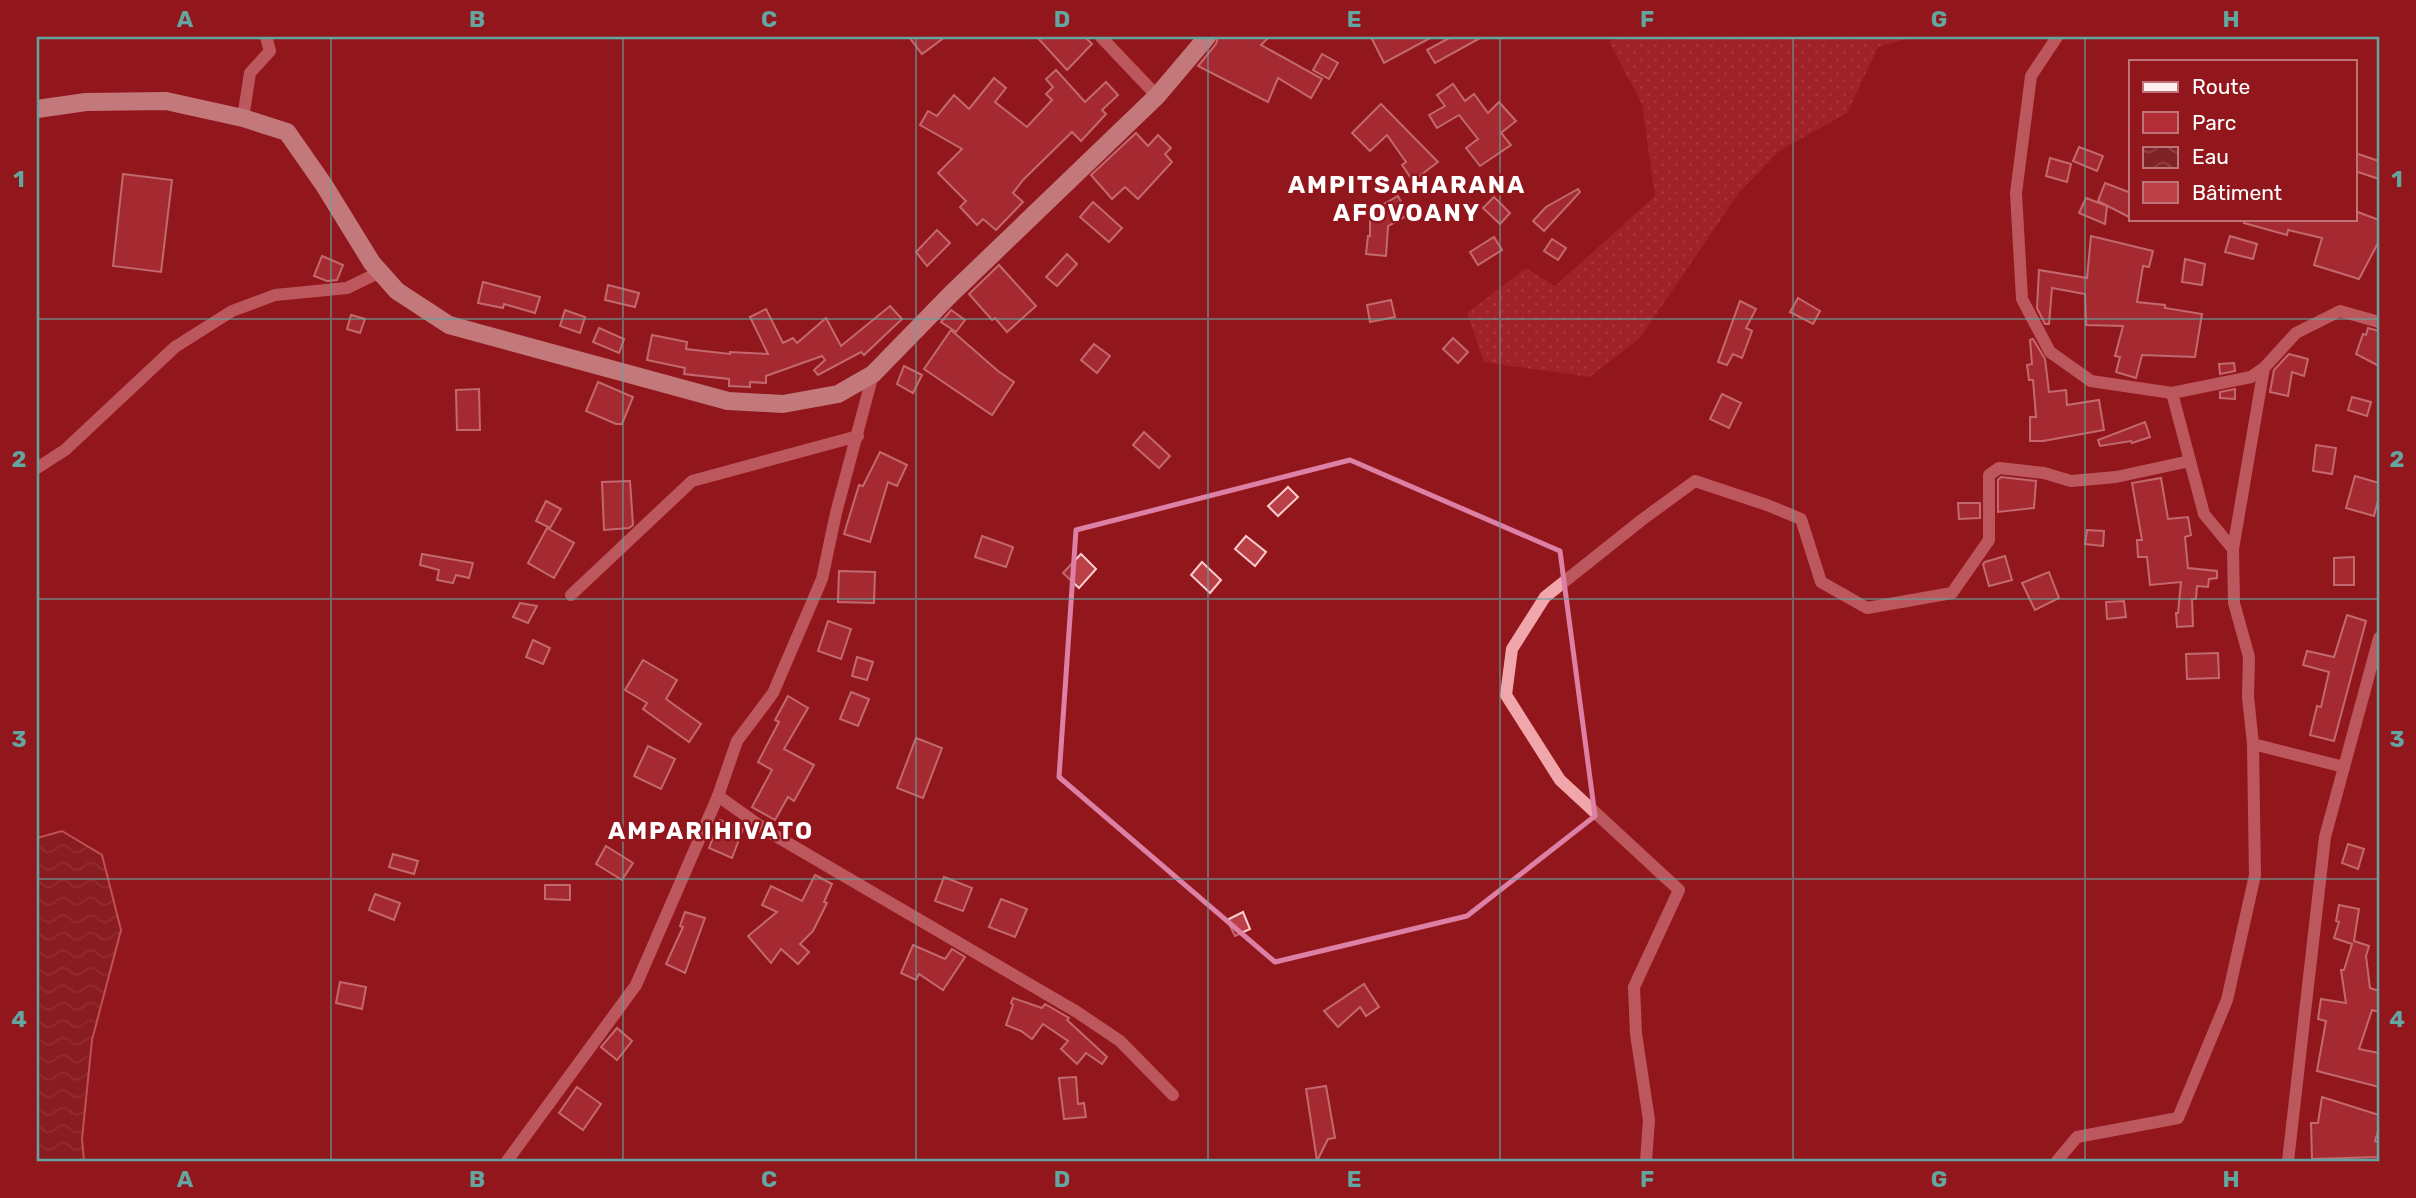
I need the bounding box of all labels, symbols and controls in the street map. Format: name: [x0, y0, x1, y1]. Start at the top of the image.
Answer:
text: A: [177, 5, 194, 33]
text: B: [469, 5, 485, 33]
text: C: [761, 5, 777, 33]
text: D: [1054, 5, 1070, 33]
text: E: [1347, 5, 1361, 33]
text: F: [1640, 5, 1654, 33]
text: G: [1931, 5, 1947, 33]
text: H: [2222, 5, 2240, 33]
legend: [2129, 60, 2356, 220]
text: Route: [2192, 74, 2250, 99]
text: Parc: [2192, 110, 2236, 135]
text: Eau: [2192, 144, 2229, 169]
text: 1: [13, 165, 25, 193]
text: 1: [2391, 165, 2403, 193]
district label: AMPITSAHARANA AFOVOANY: [1288, 171, 1526, 227]
text: Bâtiment: [2192, 180, 2282, 205]
text: 2: [12, 445, 26, 473]
text: 2: [2390, 445, 2404, 473]
text: 3: [11, 725, 27, 753]
text: 3: [2389, 725, 2405, 753]
district label: AMPARIHIVATO: [608, 817, 814, 845]
text: 4: [11, 1005, 27, 1033]
text: 4: [2389, 1005, 2405, 1033]
text: A: [177, 1165, 194, 1193]
text: B: [469, 1165, 485, 1193]
text: C: [761, 1165, 777, 1193]
text: D: [1054, 1165, 1070, 1193]
text: E: [1347, 1165, 1361, 1193]
text: F: [1640, 1165, 1654, 1193]
text: G: [1931, 1165, 1947, 1193]
text: H: [2222, 1165, 2240, 1193]

